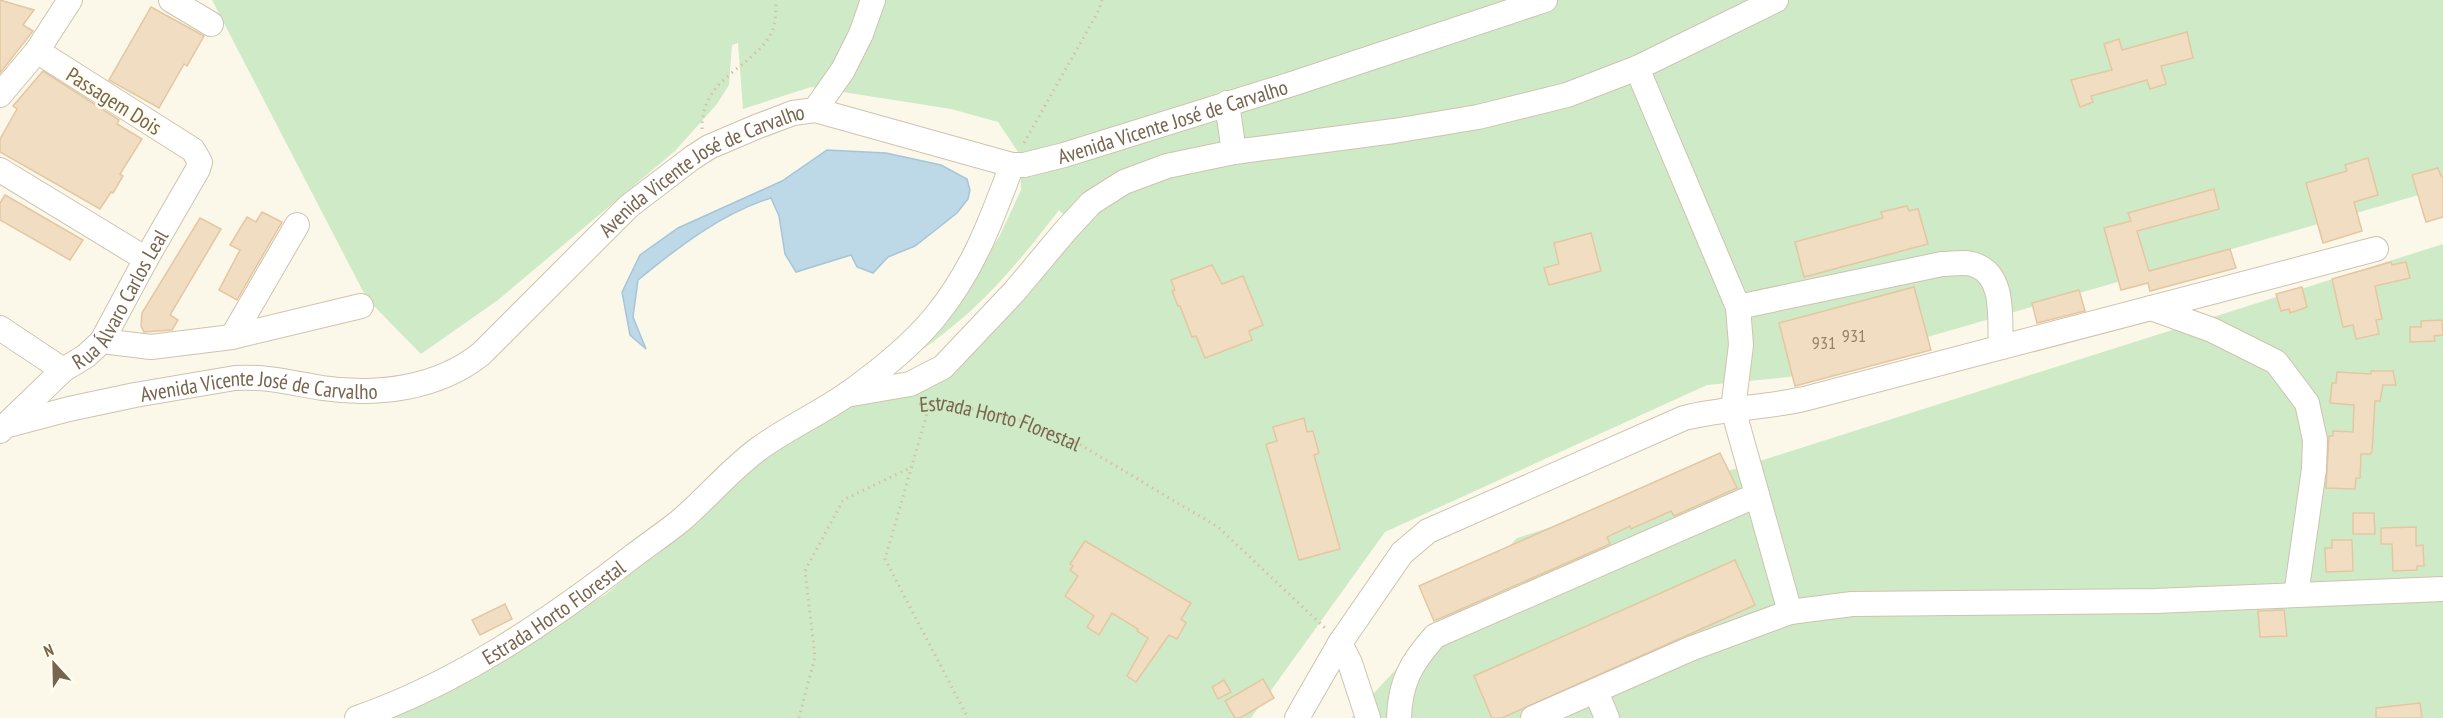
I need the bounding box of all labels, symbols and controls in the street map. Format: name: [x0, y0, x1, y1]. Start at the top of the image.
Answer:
street label: Passagem Dois: [61, 61, 167, 141]
street label: Avenida Vicente José de Carvalho: [1055, 73, 1291, 170]
street label: Avenida Vicente José de Carvalho: [593, 98, 806, 242]
street label: Rua Álvaro Carlos Leal: [67, 224, 174, 375]
house number: 931: [1842, 324, 1866, 347]
house number: 931: [1812, 331, 1836, 354]
street label: Avenida Vicente José de Carvalho: [138, 364, 378, 407]
street label: Estrada Horto Florestal: [918, 388, 1085, 457]
street label: Estrada Horto Florestal: [477, 554, 630, 670]
north arrow: [24, 634, 84, 694]
text: N: [41, 639, 56, 661]

